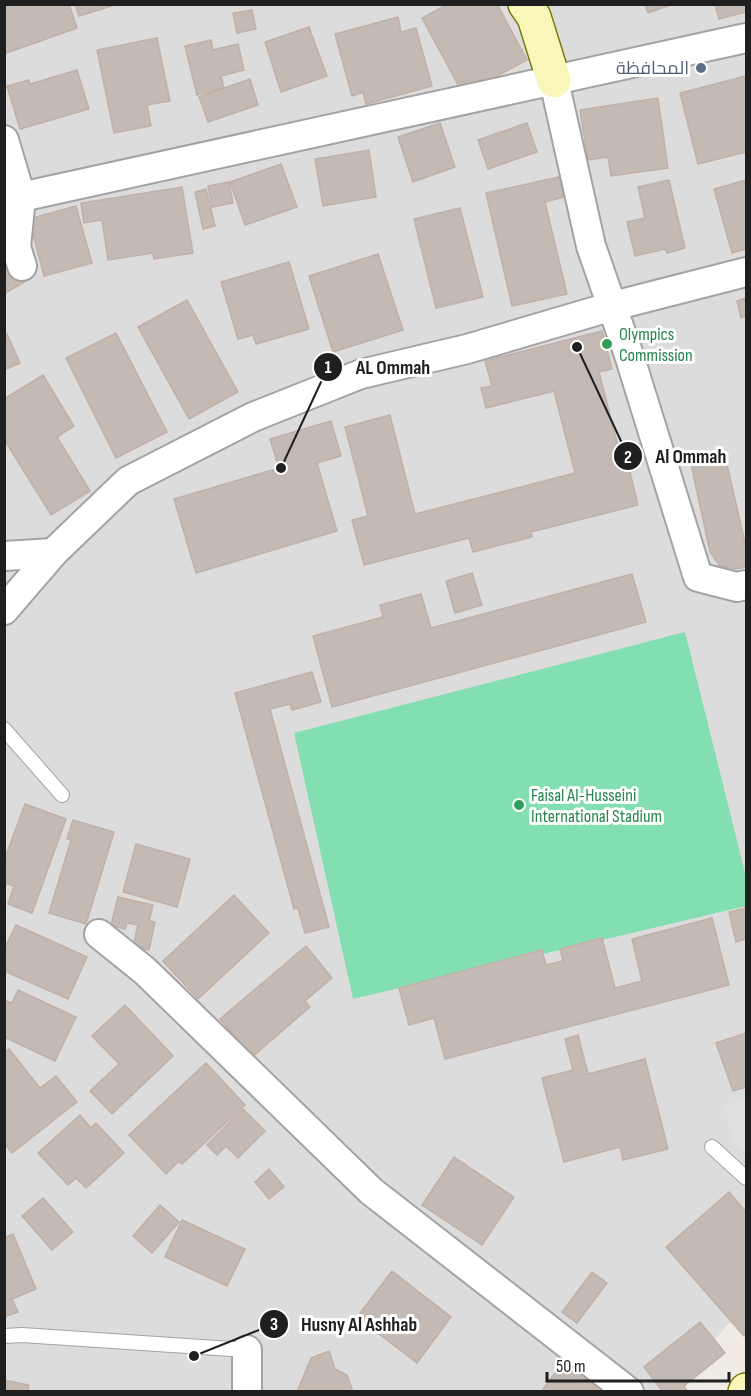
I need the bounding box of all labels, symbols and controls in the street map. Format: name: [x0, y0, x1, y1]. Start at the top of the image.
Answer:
place label: المحافظة: [616, 58, 689, 79]
marker: المحافظة: [694, 61, 708, 75]
place label: Olympics Commission: [619, 324, 693, 366]
marker: Olympics Commission: [600, 337, 614, 351]
callout: AL Ommah: [313, 348, 442, 386]
text: AL Ommah: [355, 356, 430, 380]
text: 1: [324, 357, 332, 378]
callout: Al Ommah: [613, 437, 738, 475]
text: Al Ommah: [655, 445, 726, 469]
text: 2: [624, 447, 632, 468]
place label: Faisal Al-Husseini International Stadium: [531, 785, 662, 827]
marker: Faisal Al-Husseini International Stadium: [512, 798, 526, 812]
callout: Husny Al Ashhab: [259, 1305, 429, 1343]
text: Husny Al Ashhab: [301, 1313, 417, 1337]
text: 3: [270, 1314, 278, 1335]
scale bar: [547, 1345, 728, 1383]
text: 50 m: [556, 1356, 586, 1377]

